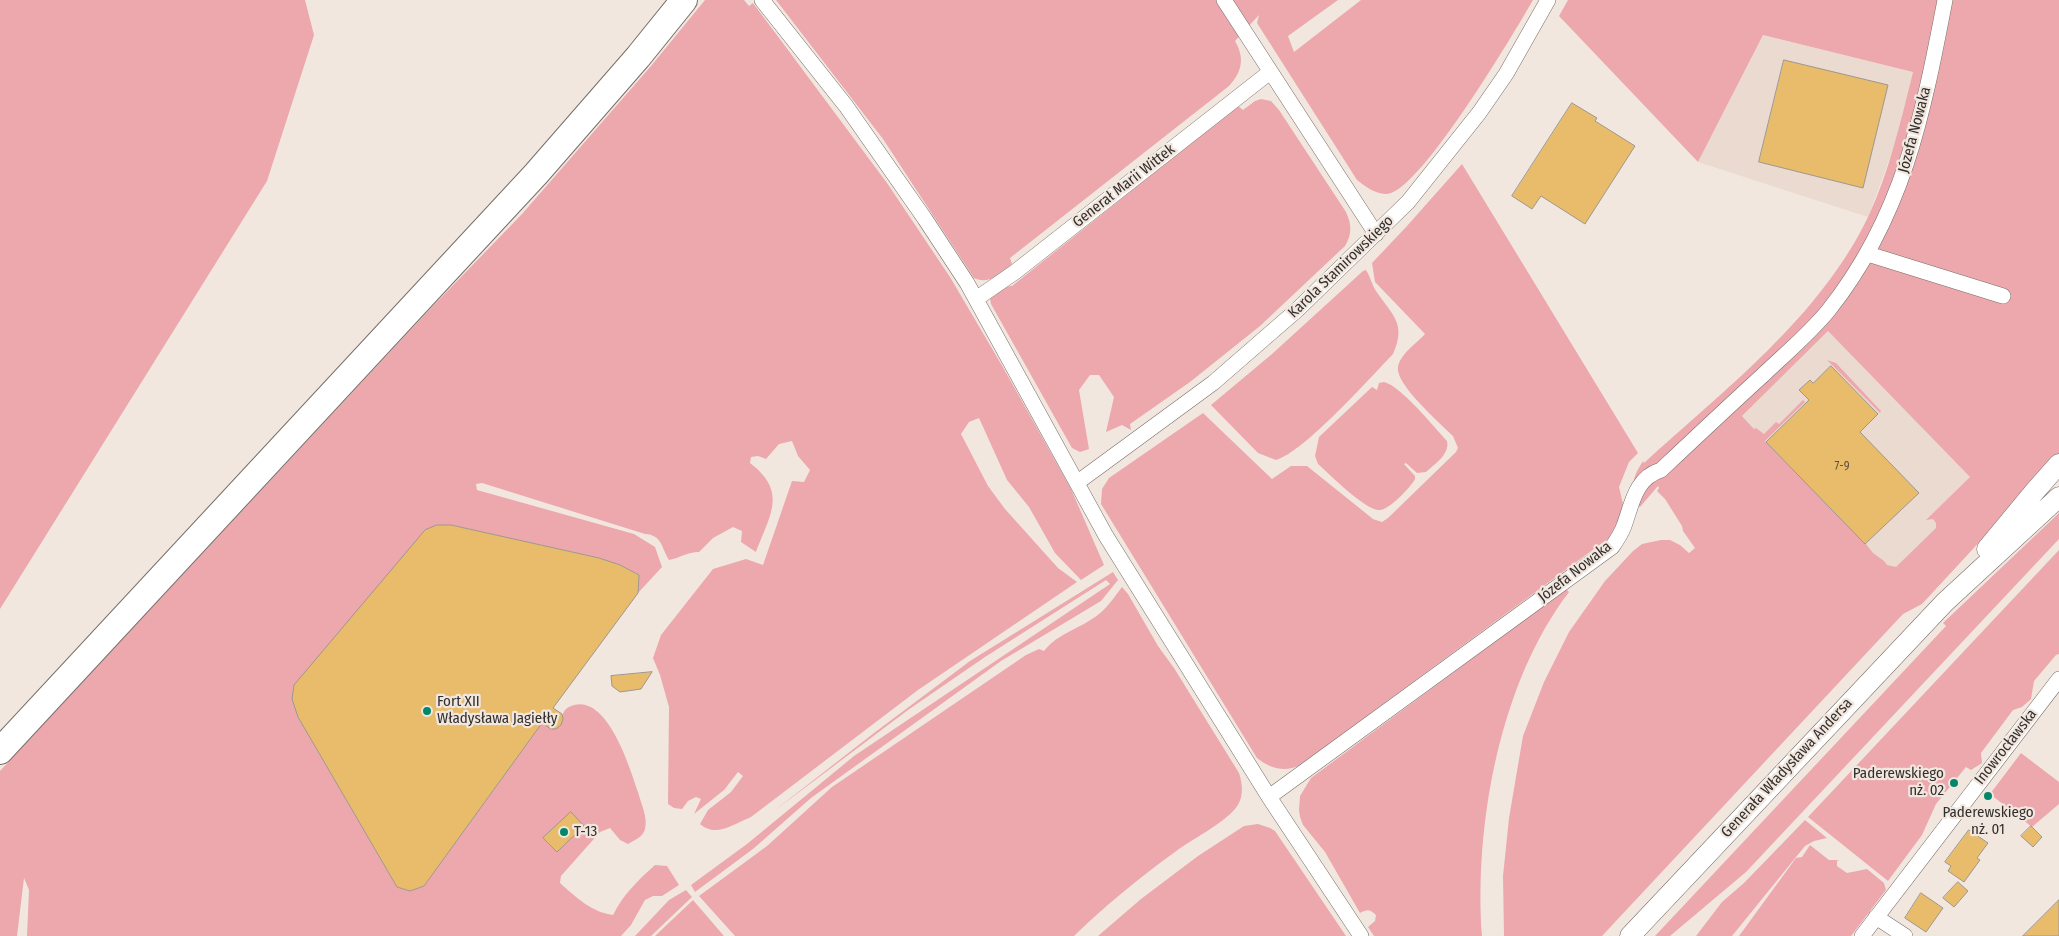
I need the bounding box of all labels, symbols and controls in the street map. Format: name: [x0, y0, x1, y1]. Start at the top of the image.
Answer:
street label: Józefa Nowaka: [1895, 85, 1935, 175]
street label: Generał Marii Wittek: [1069, 141, 1179, 231]
street label: Karola Stamirowskiego: [1285, 212, 1397, 322]
house number: 7-9: [1835, 460, 1849, 474]
street label: Józefa Nowaka: [1535, 538, 1615, 606]
place label: Fort XII Władysława Jagiełły: [437, 693, 558, 728]
street label: Generała Władysława Andersa: [1718, 695, 1856, 841]
marker: Fort XII Władysława Jagiełły: [421, 705, 433, 717]
street label: Inowrocławska: [1971, 706, 2041, 788]
place label: Paderewskiego nż. 02: [1853, 765, 1944, 800]
marker: Paderewskiego nż. 02: [1948, 777, 1960, 789]
marker: Paderewskiego nż. 01: [1982, 790, 1994, 802]
place label: Paderewskiego nż. 01: [1942, 804, 2034, 839]
place label: T-13: [574, 823, 597, 841]
marker: T-13: [558, 826, 570, 838]

